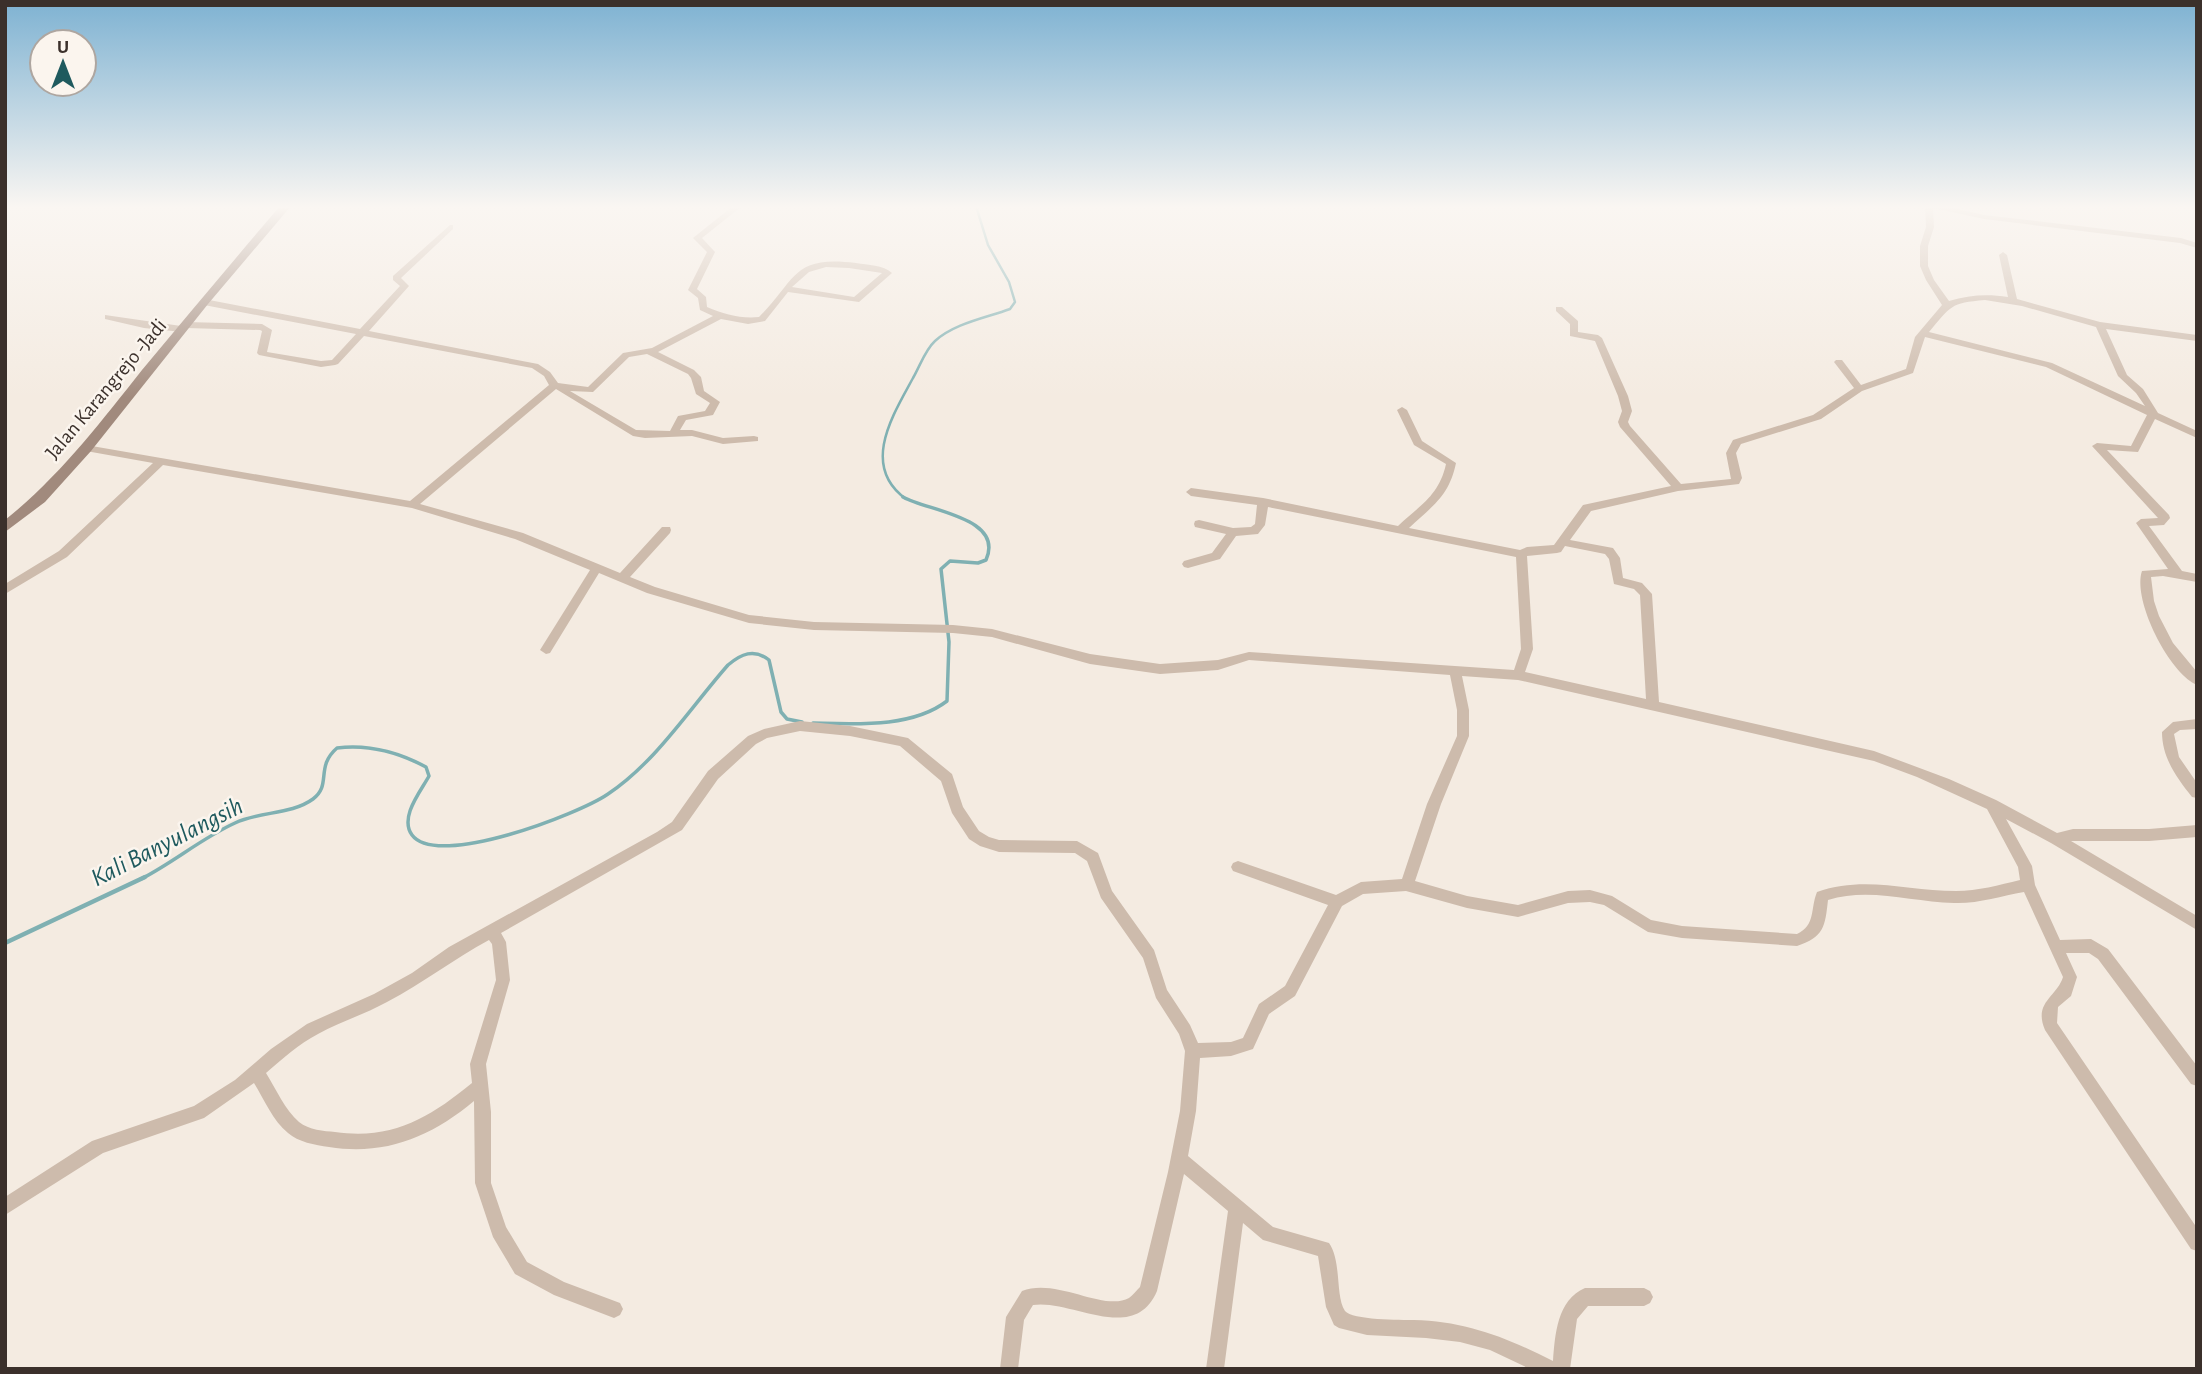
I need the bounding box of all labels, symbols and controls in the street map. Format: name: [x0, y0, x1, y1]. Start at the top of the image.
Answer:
north arrow: [28, 28, 98, 98]
text: U: [57, 38, 69, 57]
street label: Jalan Karangrejo -Jadi: [41, 315, 171, 463]
water label: Kali Banyulangsih: [87, 793, 247, 891]

